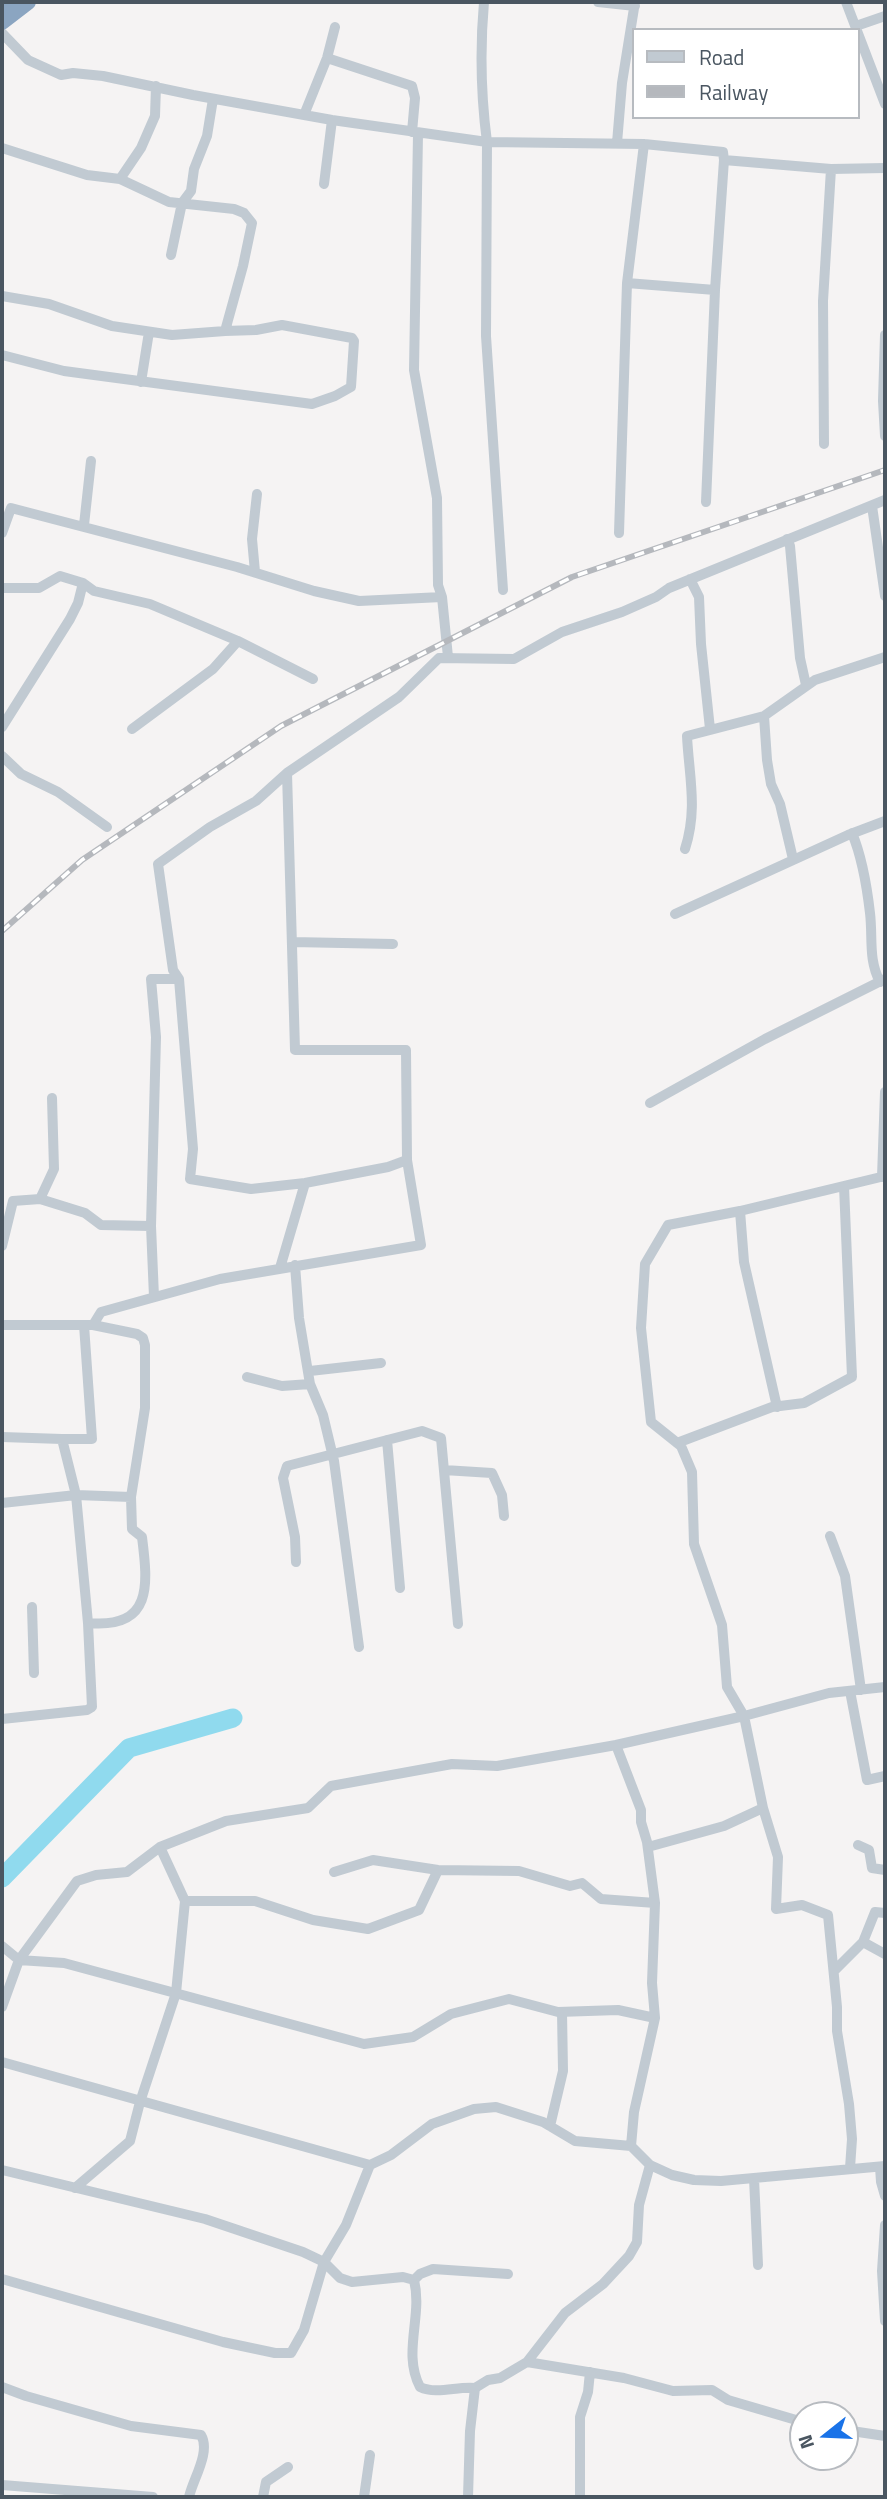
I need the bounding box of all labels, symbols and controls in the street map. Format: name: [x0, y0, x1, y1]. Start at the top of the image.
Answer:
legend: [632, 28, 859, 119]
text: Road: [699, 41, 744, 73]
text: Railway: [699, 76, 768, 108]
north arrow: [789, 2401, 859, 2471]
text: N: [790, 2431, 821, 2453]

